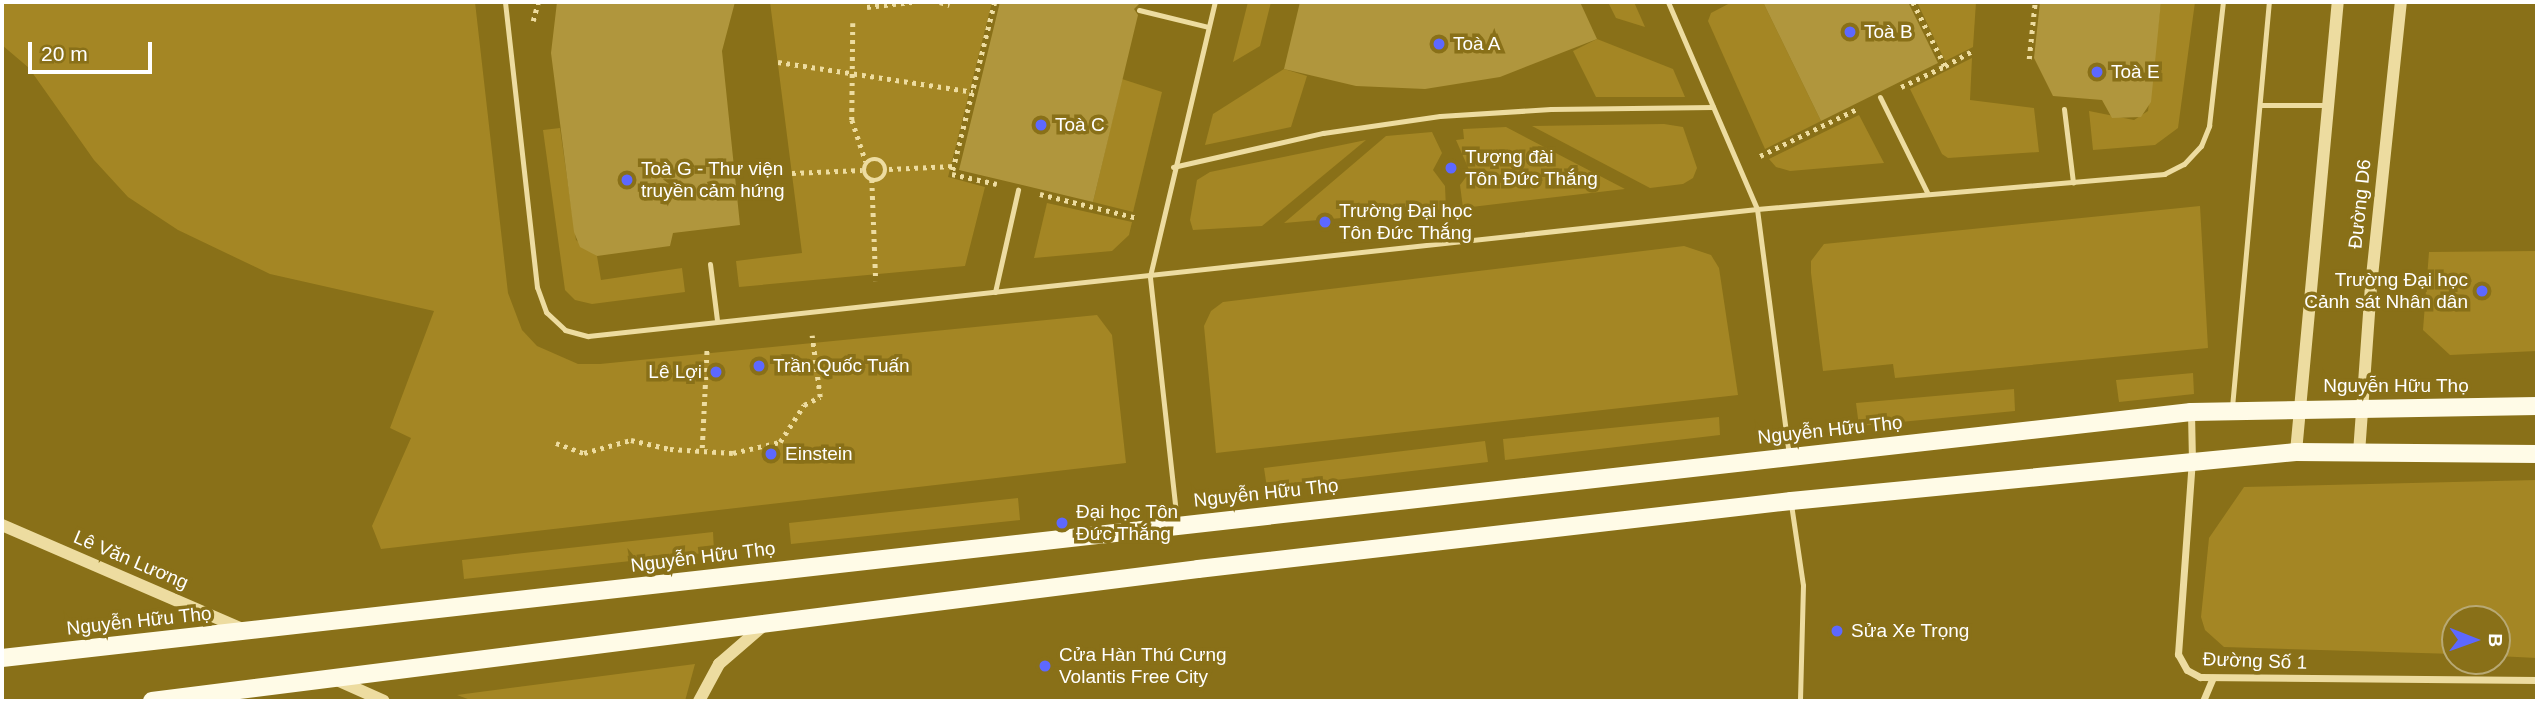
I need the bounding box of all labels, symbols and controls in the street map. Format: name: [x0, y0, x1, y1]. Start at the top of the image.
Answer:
place label: Toà B: [1864, 21, 1913, 43]
marker: Toà B: [1842, 24, 1858, 40]
scale bar: [32, 28, 156, 72]
place label: Toà A: [1453, 33, 1502, 55]
marker: Toà A: [1431, 36, 1447, 52]
text: 20 m: [41, 42, 88, 65]
place label: Toà E: [2111, 61, 2160, 83]
marker: Toà E: [2089, 64, 2105, 80]
place label: Toà C: [1055, 114, 1105, 136]
marker: Toà C: [1033, 117, 1049, 133]
place label: Tượng đài Tôn Đức Thắng: [1465, 146, 1598, 190]
place label: Toà G - Thư viện truyền cảm hứng: [641, 158, 785, 202]
street label: Đường D6: [2344, 158, 2376, 250]
marker: Tượng đài Tôn Đức Thắng: [1443, 160, 1459, 176]
marker: Toà G - Thư viện truyền cảm hứng: [619, 172, 635, 188]
place label: Trường Đại học Tôn Đức Thắng: [1339, 200, 1472, 244]
marker: Trường Đại học Tôn Đức Thắng: [1317, 214, 1333, 230]
place label: Trường Đại học Cảnh sát Nhân dân: [2304, 269, 2468, 313]
marker: Trường Đại học Cảnh sát Nhân dân: [2474, 283, 2490, 299]
place label: Trần Quốc Tuấn: [773, 355, 910, 377]
marker: Trần Quốc Tuấn: [751, 358, 767, 374]
place label: Lê Lợi: [648, 361, 702, 383]
marker: Lê Lợi: [708, 364, 724, 380]
street label: Nguyễn Hữu Thọ: [2323, 375, 2469, 397]
street label: Nguyễn Hữu Thọ: [1756, 411, 1904, 449]
place label: Einstein: [785, 443, 853, 465]
marker: Einstein: [763, 446, 779, 462]
street label: Nguyễn Hữu Thọ: [1192, 474, 1340, 512]
place label: Đại học Tôn Đức Thắng: [1076, 501, 1178, 545]
marker: Đại học Tôn Đức Thắng: [1054, 515, 1070, 531]
street label: Lê Văn Lương: [70, 526, 192, 594]
street label: Nguyễn Hữu Thọ: [629, 537, 777, 577]
street label: Nguyễn Hữu Thọ: [65, 602, 213, 640]
north arrow: [2441, 605, 2511, 675]
place label: Sửa Xe Trọng: [1851, 620, 1970, 642]
marker: Sửa Xe Trọng: [1829, 623, 1845, 639]
text: B: [2485, 633, 2506, 647]
place label: Cửa Hàn Thú Cưng Volantis Free City: [1059, 644, 1227, 688]
street label: Đường Số 1: [2202, 648, 2308, 674]
marker: Cửa Hàn Thú Cưng Volantis Free City: [1037, 658, 1053, 674]

